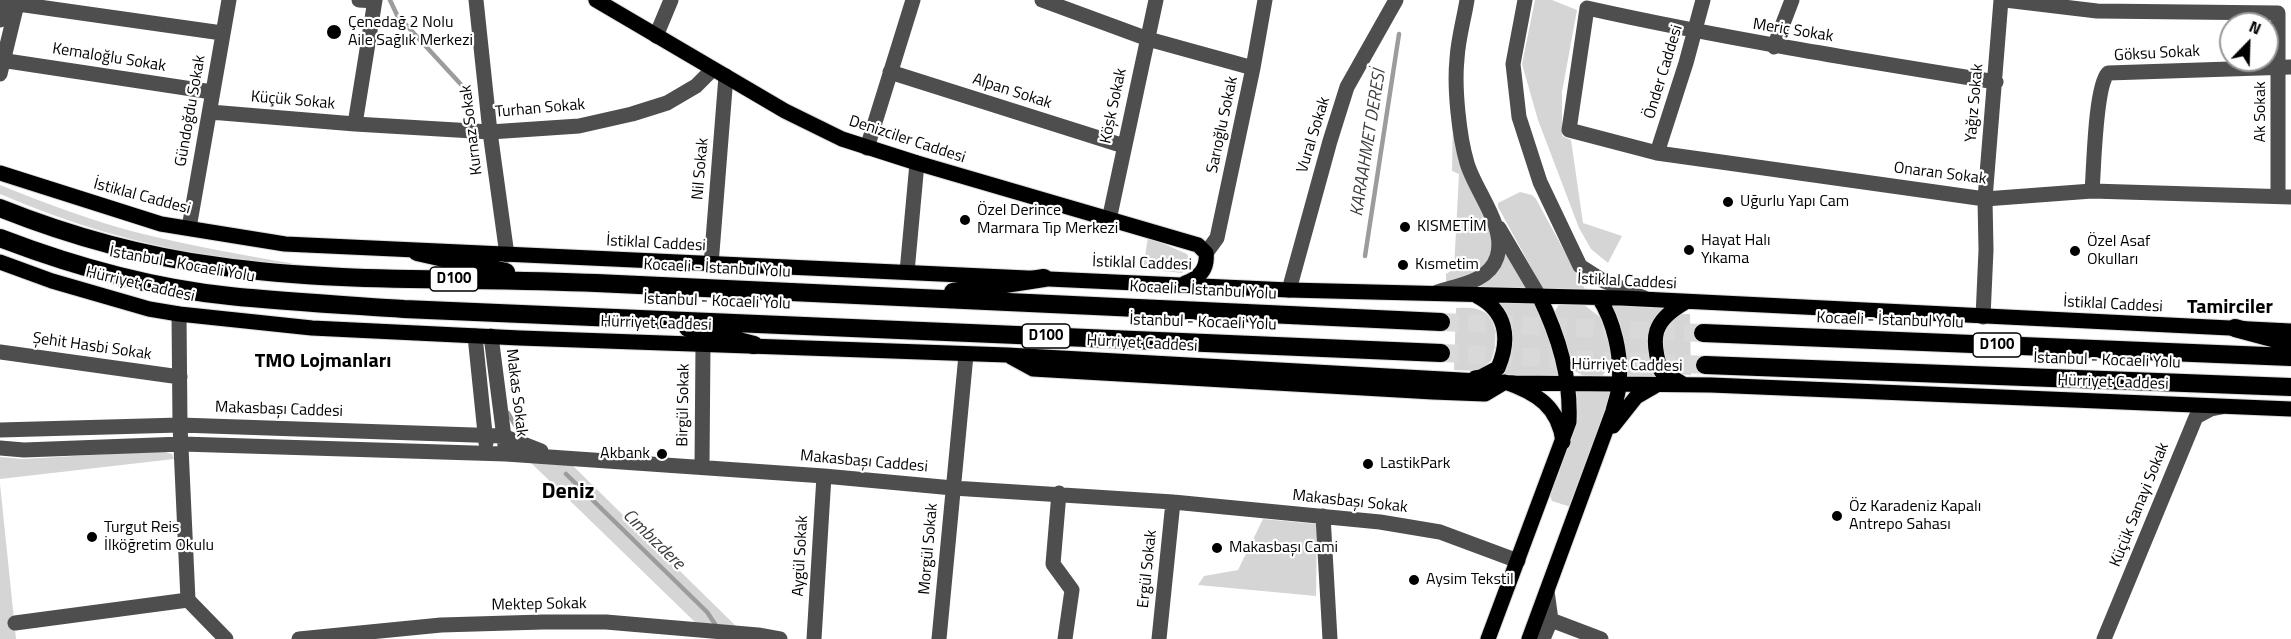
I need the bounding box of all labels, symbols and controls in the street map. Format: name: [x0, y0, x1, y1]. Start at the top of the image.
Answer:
north arrow: [2219, 12, 2279, 72]
place label: Çenedağ 2 Nolu Aile Sağlık Merkezi: [348, 13, 473, 51]
text: N: [2245, 14, 2265, 40]
street label: Meriç Sokak: [1751, 15, 1835, 47]
marker: Çenedağ 2 Nolu Aile Sağlık Merkezi: [325, 23, 343, 41]
street label: Önder Caddesi: [1641, 23, 1687, 121]
street label: Kemaloğlu Sokak: [51, 40, 167, 76]
street label: Göksu Sokak: [2114, 42, 2200, 66]
street label: Gündoğdu Sokak: [172, 54, 210, 168]
street label: Yağız Sokak: [1962, 63, 1988, 143]
street label: Köşk Sokak: [1097, 67, 1131, 145]
water label: KARAAHMET DERESİ: [1347, 68, 1391, 218]
street label: Alpan Sokak: [970, 70, 1054, 114]
street label: Sarıoğlu Sokak: [1203, 75, 1243, 175]
street label: Ak Sokak: [2251, 81, 2271, 143]
street label: Kurnaz Sokak: [457, 84, 487, 176]
street label: Küçük Sokak: [250, 88, 336, 114]
street label: Vural Sokak: [1293, 95, 1335, 175]
street label: Turhan Sokak: [494, 96, 586, 122]
street label: Denizciler Caddesi: [846, 112, 968, 168]
street label: Nil Sokak: [689, 137, 713, 201]
street label: Onaran Sokak: [1893, 159, 1987, 189]
street label: İstiklal Caddesi: [91, 175, 193, 219]
place label: Uğurlu Yapı Cam: [1740, 192, 1849, 212]
marker: Uğurlu Yapı Cam: [1721, 195, 1735, 209]
place label: Özel Derince Marmara Tıp Merkezi: [977, 201, 1118, 239]
marker: Özel Derince Marmara Tıp Merkezi: [958, 213, 972, 227]
place label: KISMETİM: [1417, 217, 1487, 237]
marker: KISMETİM: [1398, 220, 1412, 234]
place label: Hayat Halı Yıkama: [1701, 231, 1770, 269]
street label: İstiklal Caddesi: [606, 232, 706, 256]
place label: Özel Asaf Okulları: [2087, 232, 2150, 270]
street label: İstanbul - Kocaeli Yolu: [108, 243, 256, 287]
marker: Hayat Halı Yıkama: [1682, 243, 1696, 257]
marker: Özel Asaf Okulları: [2068, 244, 2082, 258]
street label: İstiklal Caddesi: [1092, 253, 1192, 275]
place label: Kısmetim: [1415, 255, 1479, 275]
street label: Kocaeli - İstanbul Yolu: [643, 256, 791, 282]
marker: Kısmetim: [1396, 258, 1410, 272]
street label: Hürriyet Caddesi: [84, 263, 196, 307]
road number: D100: [430, 267, 478, 291]
street label: İstiklal Caddesi: [1577, 270, 1677, 294]
street label: Kocaeli - İstanbul Yolu: [1129, 278, 1277, 304]
street label: İstanbul - Kocaeli Yolu: [643, 290, 791, 314]
street label: İstiklal Caddesi: [2063, 293, 2163, 317]
district label: Tamirciler: [2187, 296, 2273, 320]
street label: Kocaeli - İstanbul Yolu: [1816, 309, 1964, 333]
street label: İstanbul - Kocaeli Yolu: [1129, 311, 1277, 335]
street label: Hürriyet Caddesi: [600, 312, 712, 336]
road number: D100: [1022, 324, 1070, 348]
street label: Şehit Hasbi Sokak: [31, 329, 153, 365]
street label: Hürriyet Caddesi: [1086, 332, 1198, 356]
road number: D100: [1973, 333, 2021, 357]
street label: Makas Sokak: [501, 348, 531, 438]
street label: İstanbul - Kocaeli Yolu: [2033, 349, 2181, 373]
district label: TMO Lojmanları: [255, 350, 391, 374]
street label: Hürriyet Caddesi: [1571, 355, 1683, 377]
street label: Birgül Sokak: [674, 363, 694, 447]
street label: Hürriyet Caddesi: [2057, 371, 2169, 395]
street label: Makasbaşı Caddesi: [215, 398, 343, 422]
street label: Küçük Sanayi Sokak: [2106, 440, 2174, 570]
place label: Akbank: [600, 444, 650, 464]
marker: Akbank: [655, 447, 669, 461]
street label: Makasbaşı Caddesi: [799, 447, 929, 477]
place label: LastikPark: [1380, 454, 1451, 474]
marker: LastikPark: [1361, 457, 1375, 471]
district label: Deniz: [541, 480, 595, 506]
street label: Makasbaşı Sokak: [1291, 486, 1409, 518]
place label: Öz Karadeniz Kapalı Antrepo Sahası: [1849, 497, 1981, 535]
street label: Morgül Sokak: [915, 503, 943, 595]
water label: Cımbızdere: [617, 505, 689, 575]
marker: Öz Karadeniz Kapalı Antrepo Sahası: [1830, 509, 1844, 523]
street label: Aygül Sokak: [789, 515, 813, 597]
place label: Turgut Reis İlköğretim Okulu: [104, 518, 214, 556]
street label: Ergül Sokak: [1134, 529, 1162, 609]
marker: Turgut Reis İlköğretim Okulu: [85, 530, 99, 544]
place label: Makasbaşı Cami: [1229, 538, 1338, 558]
marker: Makasbaşı Cami: [1210, 541, 1224, 555]
place label: Aysim Tekstil: [1426, 570, 1514, 590]
marker: Aysim Tekstil: [1407, 573, 1421, 587]
street label: Mektep Sokak: [491, 595, 587, 615]

